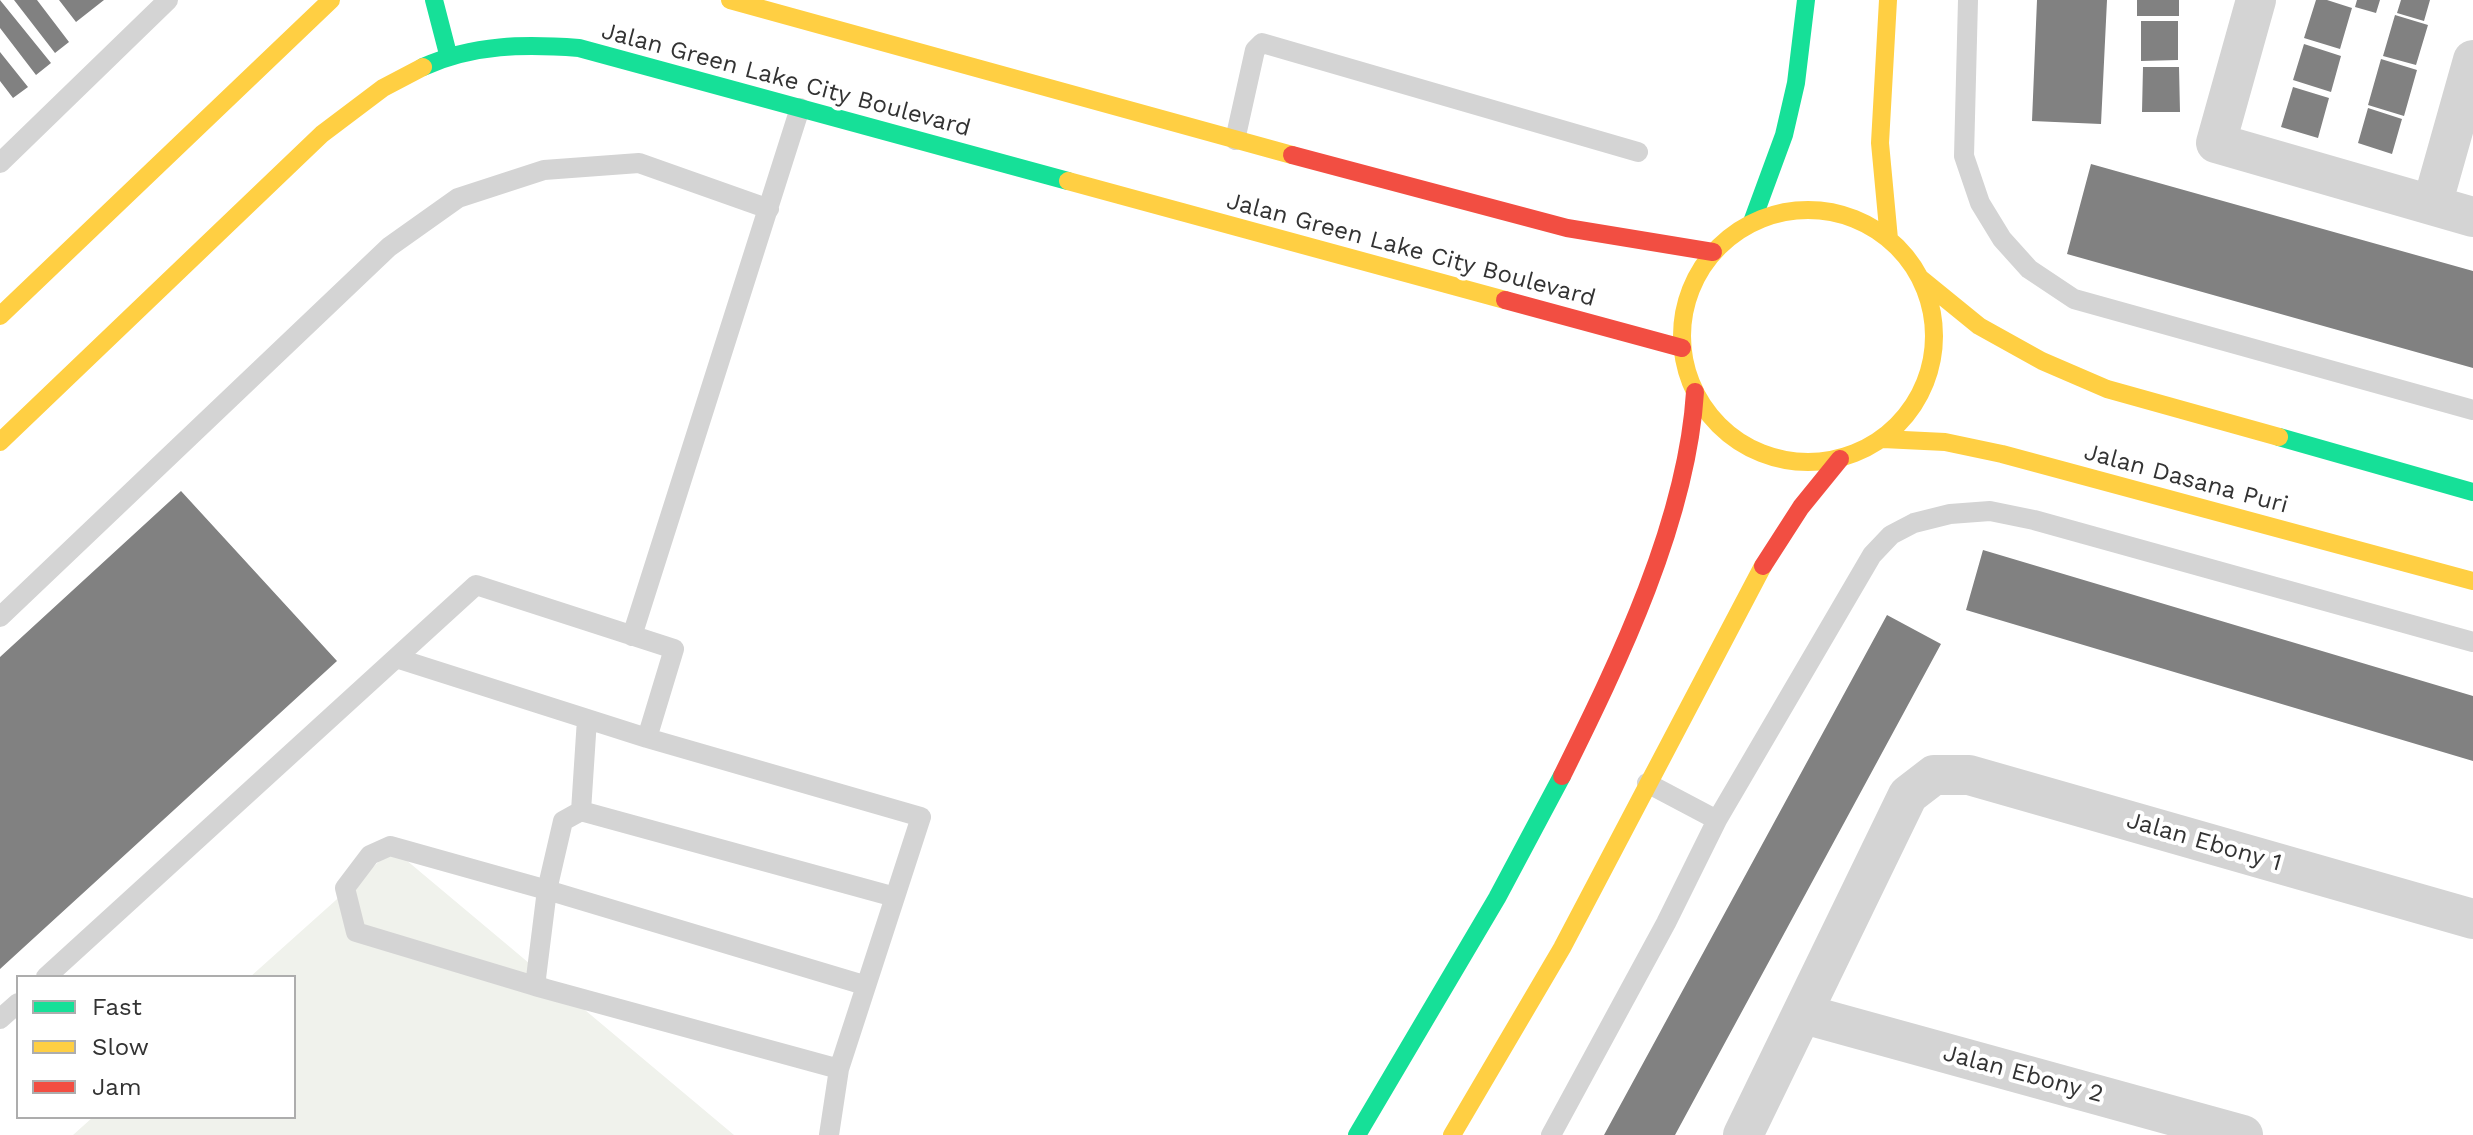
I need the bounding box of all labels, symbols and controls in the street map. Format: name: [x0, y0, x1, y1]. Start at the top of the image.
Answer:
street label: Jalan Green Lake City Boulevard: [598, 17, 974, 143]
street label: Jalan Green Lake City Boulevard: [1223, 187, 1599, 313]
street label: Jalan Dasana Puri: [2081, 438, 2291, 520]
street label: Jalan Ebony 1: [2123, 806, 2285, 878]
legend: [16, 975, 296, 1119]
text: Fast: [92, 993, 142, 1021]
text: Slow: [92, 1033, 149, 1061]
street label: Jalan Ebony 2: [1940, 1039, 2106, 1109]
text: Jam: [92, 1073, 142, 1101]

